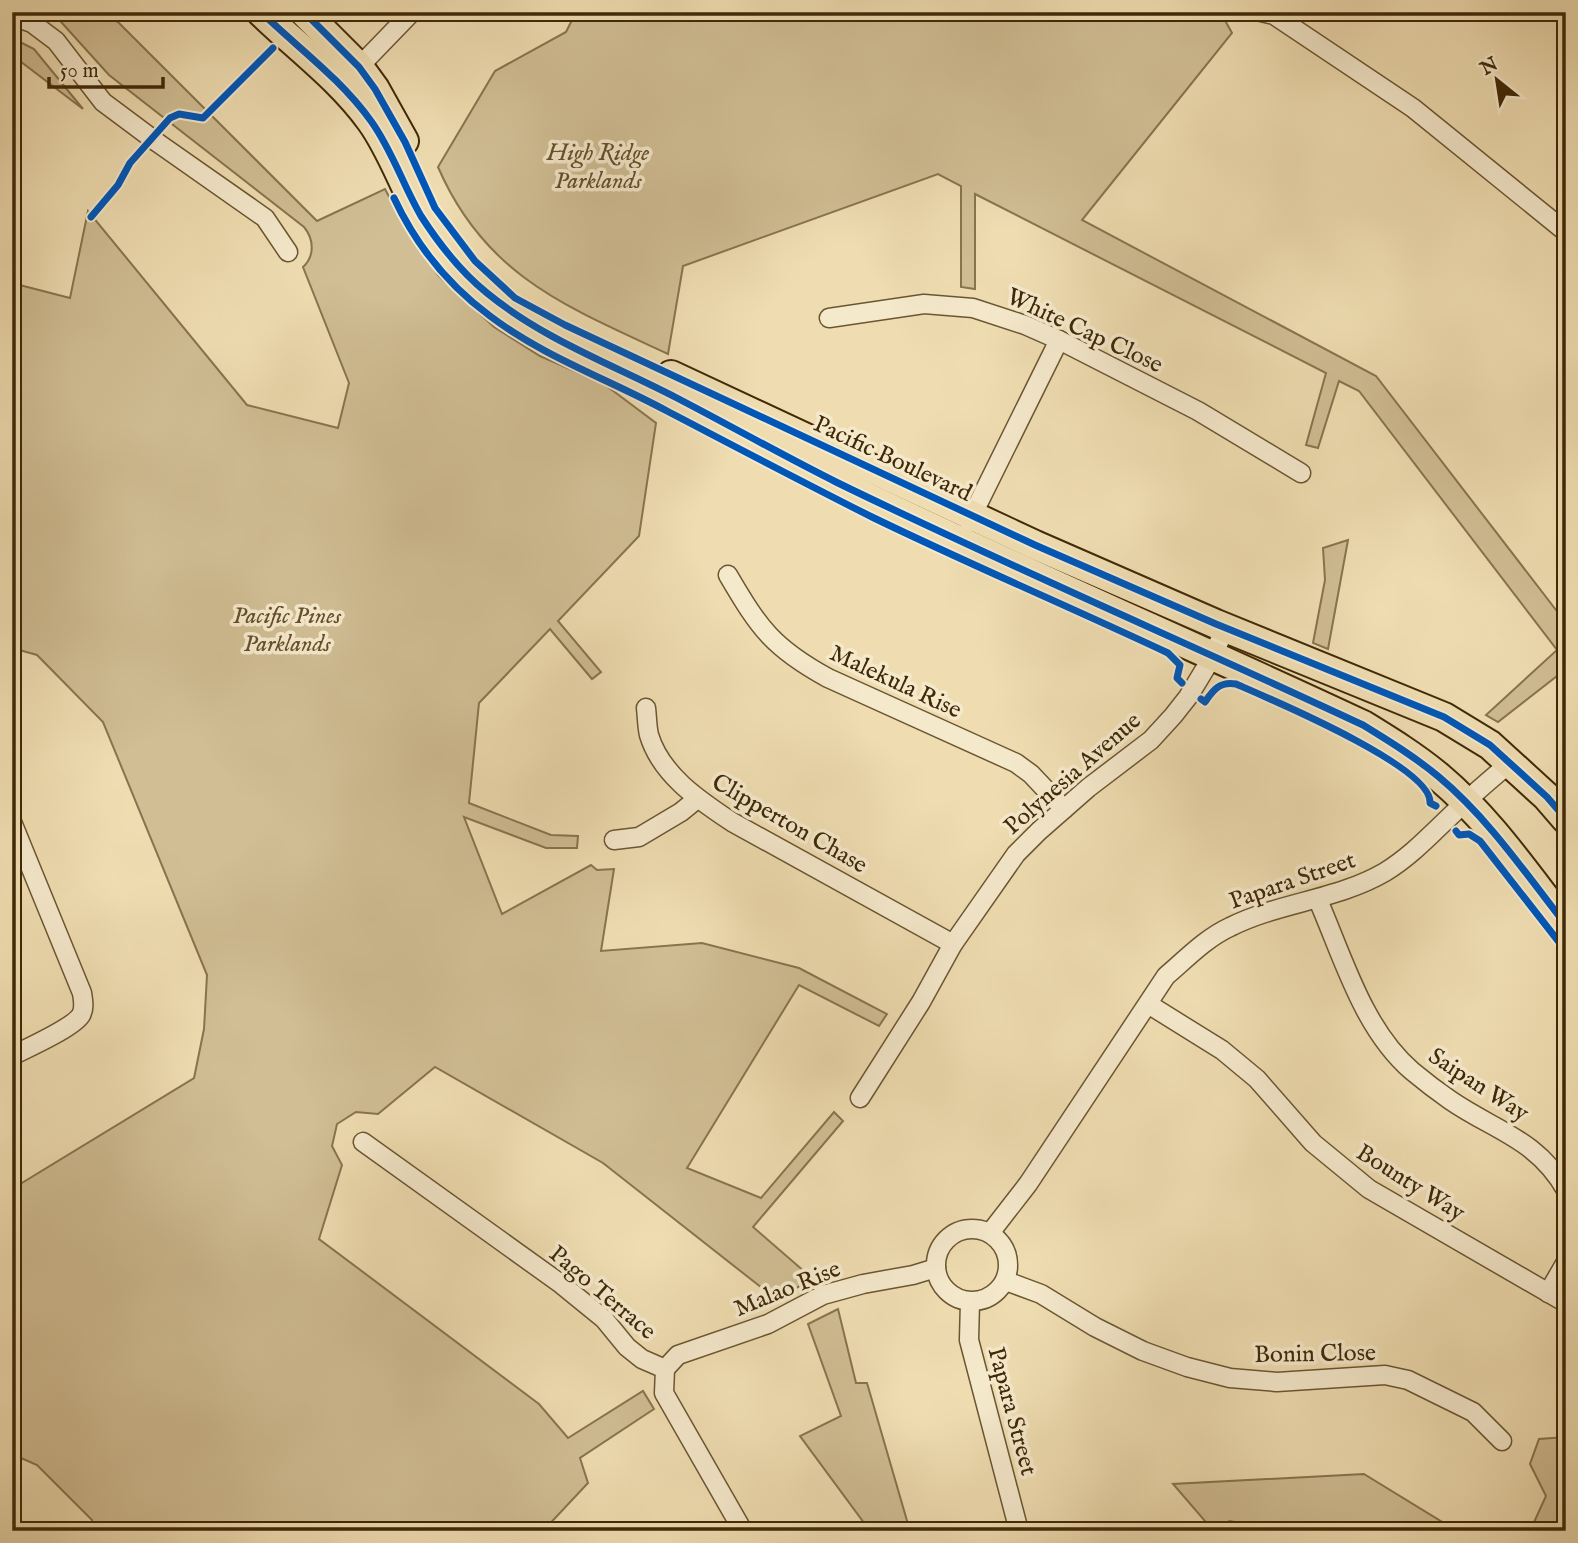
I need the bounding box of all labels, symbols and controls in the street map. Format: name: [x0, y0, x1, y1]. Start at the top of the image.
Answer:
scale bar: [49, 46, 163, 90]
north arrow: [1462, 46, 1532, 116]
text: N: [1476, 52, 1503, 82]
text: 50 m: [60, 58, 99, 85]
park label: High Ridge Parklands: [546, 138, 649, 197]
street label: White Cap Close: [1001, 282, 1168, 381]
street label: Pacific Boulevard: [808, 409, 977, 510]
park label: Pacific Pines Parklands: [233, 601, 342, 660]
street label: Malekula Rise: [825, 638, 966, 726]
street label: Polynesia Avenue: [998, 706, 1148, 842]
street label: Clipperton Chase: [706, 767, 873, 881]
street label: Papara Street: [1225, 845, 1360, 917]
street label: Saipan Way: [1422, 1041, 1534, 1129]
street label: Bounty Way: [1350, 1138, 1471, 1229]
street label: Pago Terrace: [542, 1239, 662, 1347]
street label: Malao Rise: [730, 1254, 845, 1325]
street label: Bonin Close: [1254, 1338, 1376, 1371]
street label: Papara Street: [980, 1344, 1044, 1479]

